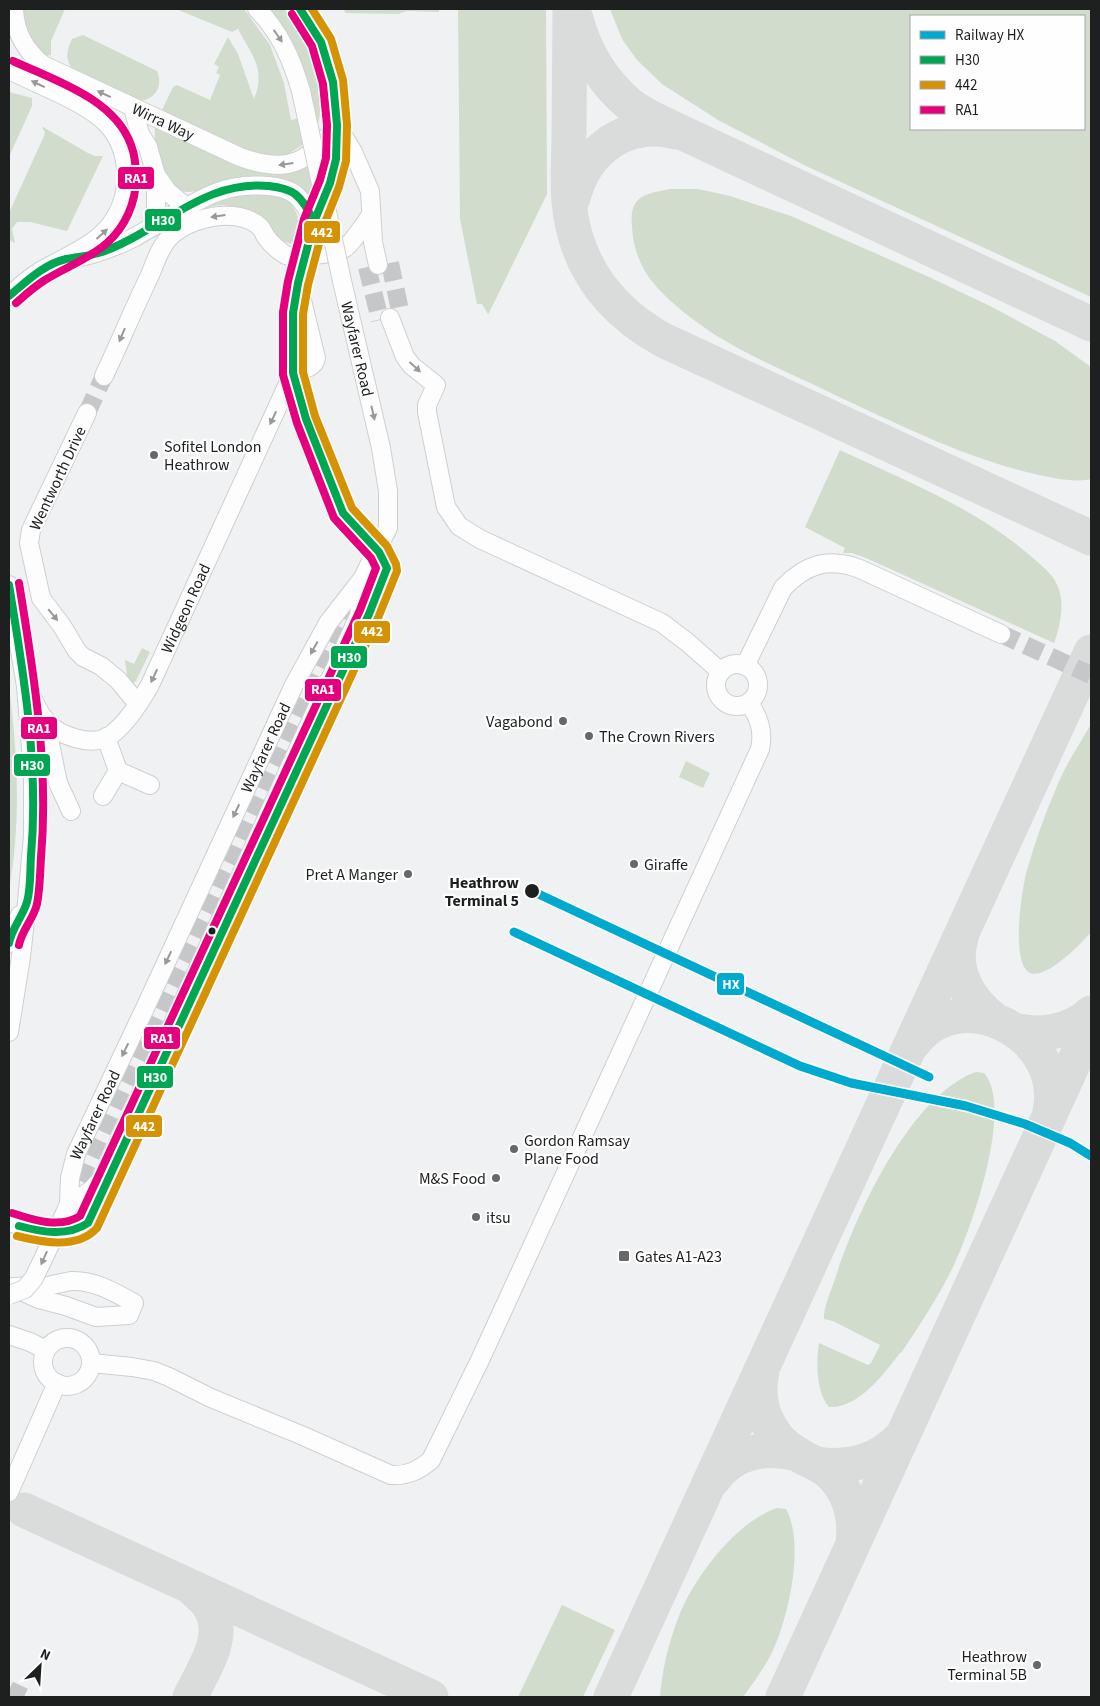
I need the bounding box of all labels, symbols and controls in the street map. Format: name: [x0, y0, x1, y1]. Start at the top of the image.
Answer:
legend: [910, 15, 1085, 130]
text: Railway HX: [955, 25, 1025, 46]
one-way arrow: [273, 29, 283, 43]
text: H30: [955, 50, 980, 71]
text: 442: [955, 75, 977, 96]
one-way arrow: [31, 79, 45, 87]
one-way arrow: [97, 90, 111, 98]
street label: Wirra Way: [128, 98, 198, 146]
text: RA1: [955, 100, 979, 121]
one-way arrow: [278, 160, 294, 168]
line badge: RA1: [117, 166, 155, 190]
text: RA1: [124, 169, 148, 189]
line badge: H30: [144, 208, 182, 232]
text: H30: [151, 211, 175, 231]
one-way arrow: [210, 213, 226, 221]
line badge: 442: [303, 220, 341, 244]
text: 442: [311, 223, 333, 243]
one-way arrow: [95, 228, 108, 239]
street label: Wayfarer Road: [335, 299, 379, 399]
one-way arrow: [118, 328, 126, 342]
one-way arrow: [409, 362, 422, 373]
one-way arrow: [369, 406, 377, 421]
one-way arrow: [269, 411, 277, 425]
street label: Wentworth Drive: [24, 423, 92, 534]
place label: Sofitel London Heathrow: [164, 436, 262, 476]
marker: Sofitel London Heathrow: [148, 449, 160, 461]
street label: Widgeon Road: [156, 560, 216, 657]
one-way arrow: [48, 608, 59, 621]
line badge: 442: [353, 620, 391, 644]
text: 442: [361, 622, 383, 642]
one-way arrow: [309, 642, 318, 655]
line badge: H30: [330, 645, 368, 669]
text: H30: [337, 648, 361, 668]
one-way arrow: [150, 669, 158, 683]
line badge: RA1: [304, 678, 342, 702]
text: RA1: [311, 680, 335, 700]
street label: Wayfarer Road: [236, 699, 296, 796]
place label: Vagabond: [486, 711, 553, 733]
marker: Vagabond: [557, 715, 569, 727]
line badge: RA1: [20, 716, 58, 740]
text: RA1: [27, 719, 51, 739]
place label: The Crown Rivers: [599, 726, 715, 748]
marker: The Crown Rivers: [583, 730, 595, 742]
line badge: H30: [13, 753, 51, 777]
text: H30: [20, 756, 44, 776]
one-way arrow: [232, 804, 240, 818]
place label: Giraffe: [644, 854, 688, 876]
marker: Giraffe: [628, 858, 640, 870]
place label: Pret A Manger: [305, 864, 398, 886]
marker: Pret A Manger: [402, 868, 414, 880]
place label: Heathrow Terminal 5: [445, 872, 520, 912]
marker: Heathrow Terminal 5: [523, 882, 541, 900]
unlabelled marker: [207, 926, 217, 936]
one-way arrow: [164, 951, 173, 966]
line badge: HX: [716, 972, 745, 996]
text: HX: [722, 975, 740, 995]
line badge: RA1: [143, 1026, 181, 1050]
text: RA1: [150, 1029, 174, 1049]
one-way arrow: [121, 1043, 129, 1057]
line badge: H30: [136, 1065, 174, 1089]
street label: Wayfarer Road: [65, 1067, 126, 1164]
text: H30: [143, 1068, 167, 1088]
line badge: 442: [125, 1114, 163, 1138]
text: 442: [133, 1117, 155, 1137]
place label: Gordon Ramsay Plane Food: [524, 1130, 631, 1170]
marker: Gordon Ramsay Plane Food: [508, 1143, 520, 1155]
place label: M&S Food: [419, 1168, 486, 1190]
marker: M&S Food: [490, 1172, 502, 1184]
place label: itsu: [486, 1207, 511, 1229]
marker: itsu: [470, 1211, 482, 1223]
place label: Gates A1-A23: [635, 1246, 722, 1268]
marker: Gates A1-A23: [617, 1249, 631, 1263]
one-way arrow: [40, 1250, 49, 1265]
north arrow: [15, 1641, 65, 1691]
text: N: [37, 1644, 54, 1666]
place label: Heathrow Terminal 5B: [947, 1646, 1027, 1686]
marker: Heathrow Terminal 5B: [1031, 1659, 1043, 1671]

